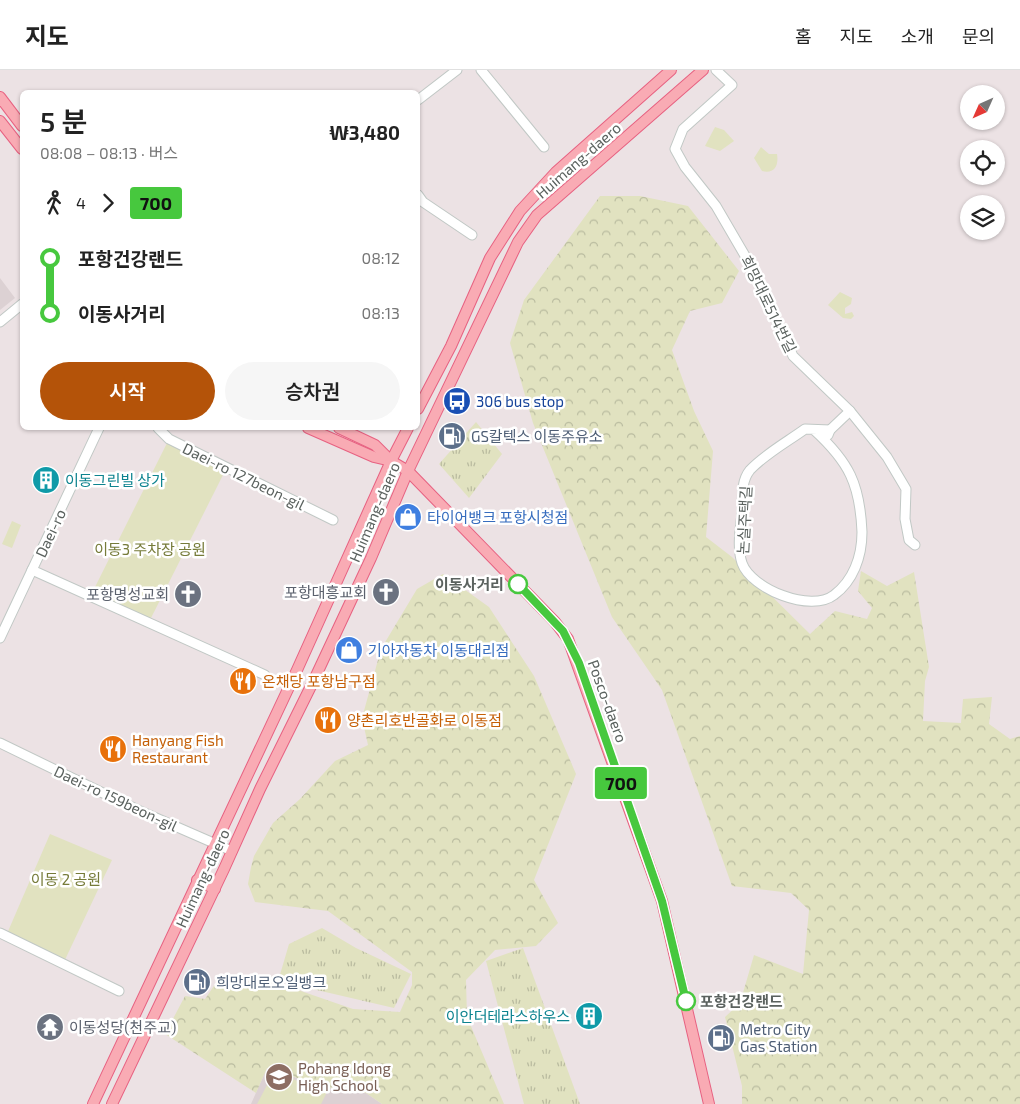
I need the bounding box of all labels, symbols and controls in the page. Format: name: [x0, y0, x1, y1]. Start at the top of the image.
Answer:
text: 지도: [25, 21, 69, 50]
text: 홈: [795, 25, 812, 47]
text: 지도: [840, 25, 873, 47]
text: 소개: [901, 25, 934, 47]
text: 문의: [962, 25, 995, 47]
north arrow: [960, 85, 1005, 130]
map controls: [960, 85, 1005, 240]
text: 5 분: [40, 104, 87, 138]
street label: Huimang-daero: [532, 118, 624, 202]
text: ₩3,480: [329, 121, 400, 144]
button: locate: [960, 140, 1005, 185]
text: 08:08 – 08:13 · 버스: [40, 143, 178, 162]
icon: walk: [40, 189, 68, 217]
icon: forward: [94, 189, 122, 217]
text: 700: [140, 192, 172, 214]
text: 4: [76, 193, 86, 212]
button: layers: [960, 195, 1005, 240]
text: 포항건강랜드: [78, 247, 183, 270]
text: 08:12: [362, 248, 400, 267]
street label: 희망대로514번길: [738, 252, 800, 356]
text: 이동사거리: [78, 302, 165, 325]
text: 08:13: [362, 303, 400, 322]
button: 시작: [40, 362, 215, 420]
button: 승차권: [225, 362, 400, 420]
bus stop icon: 306 bus stop: [442, 386, 472, 416]
place label: 306 bus stop: [476, 392, 564, 410]
fuel station icon: GS칼텍스 이동주유소: [437, 421, 467, 451]
place label: GS칼텍스 이동주유소: [471, 427, 603, 445]
street label: Daei-ro 127beon-gil: [180, 439, 308, 514]
street label: Huimang-daero: [345, 459, 403, 565]
building icon: 이동그린빌 상가: [31, 465, 61, 495]
place label: 이동그린빌 상가: [65, 471, 165, 489]
street label: 논실주택길: [733, 485, 755, 555]
shop icon: 타이어뱅크 포항시청점: [393, 502, 423, 532]
street label: Daei-ro: [31, 506, 69, 560]
place label: 타이어뱅크 포항시청점: [427, 508, 568, 526]
park label: 이동3 주차장 공원: [94, 540, 206, 558]
marker: 이동사거리: [508, 574, 528, 594]
place label: 이동사거리: [435, 575, 504, 593]
church icon: 포항대흥교회: [371, 577, 401, 607]
church icon: 포항명성교회: [173, 579, 203, 609]
place label: 포항대흥교회: [284, 583, 367, 601]
place label: 포항명성교회: [86, 585, 169, 603]
shop icon: 기아자동차 이동대리점: [334, 635, 364, 665]
place label: 기아자동차 이동대리점: [368, 641, 509, 659]
street label: Posco-daero: [585, 657, 631, 745]
restaurant icon: 온채당 포항남구점: [228, 666, 258, 696]
place label: 온채당 포항남구점: [262, 672, 376, 690]
restaurant icon: 양촌리호반골화로 이동점: [313, 705, 343, 735]
place label: 양촌리호반골화로 이동점: [347, 711, 502, 729]
place label: Hanyang Fish Restaurant: [132, 731, 224, 766]
restaurant icon: Hanyang Fish Restaurant: [98, 734, 128, 764]
street label: Daei-ro 159beon-gil: [51, 762, 181, 835]
line badge: 700: [592, 767, 650, 799]
text: 700: [605, 772, 637, 794]
street label: Huimang-daero: [171, 826, 233, 930]
park label: 이동 2 공원: [31, 870, 101, 888]
fuel station icon: 희망대로오일뱅크: [182, 967, 212, 997]
place label: 희망대로오일뱅크: [216, 973, 326, 991]
marker: 포항건강랜드: [676, 991, 696, 1011]
place label: 포항건강랜드: [700, 992, 783, 1010]
building icon: 이안더테라스하우스: [574, 1001, 604, 1031]
place label: 이안더테라스하우스: [446, 1007, 570, 1025]
temple icon: 이동성당(천주교): [35, 1012, 65, 1042]
place label: 이동성당(천주교): [69, 1018, 176, 1036]
place label: Metro City Gas Station: [740, 1020, 818, 1055]
fuel station icon: Metro City Gas Station: [706, 1023, 736, 1053]
place label: Pohang Idong High School: [298, 1059, 391, 1094]
school or university icon: Pohang Idong High School: [264, 1062, 294, 1092]

